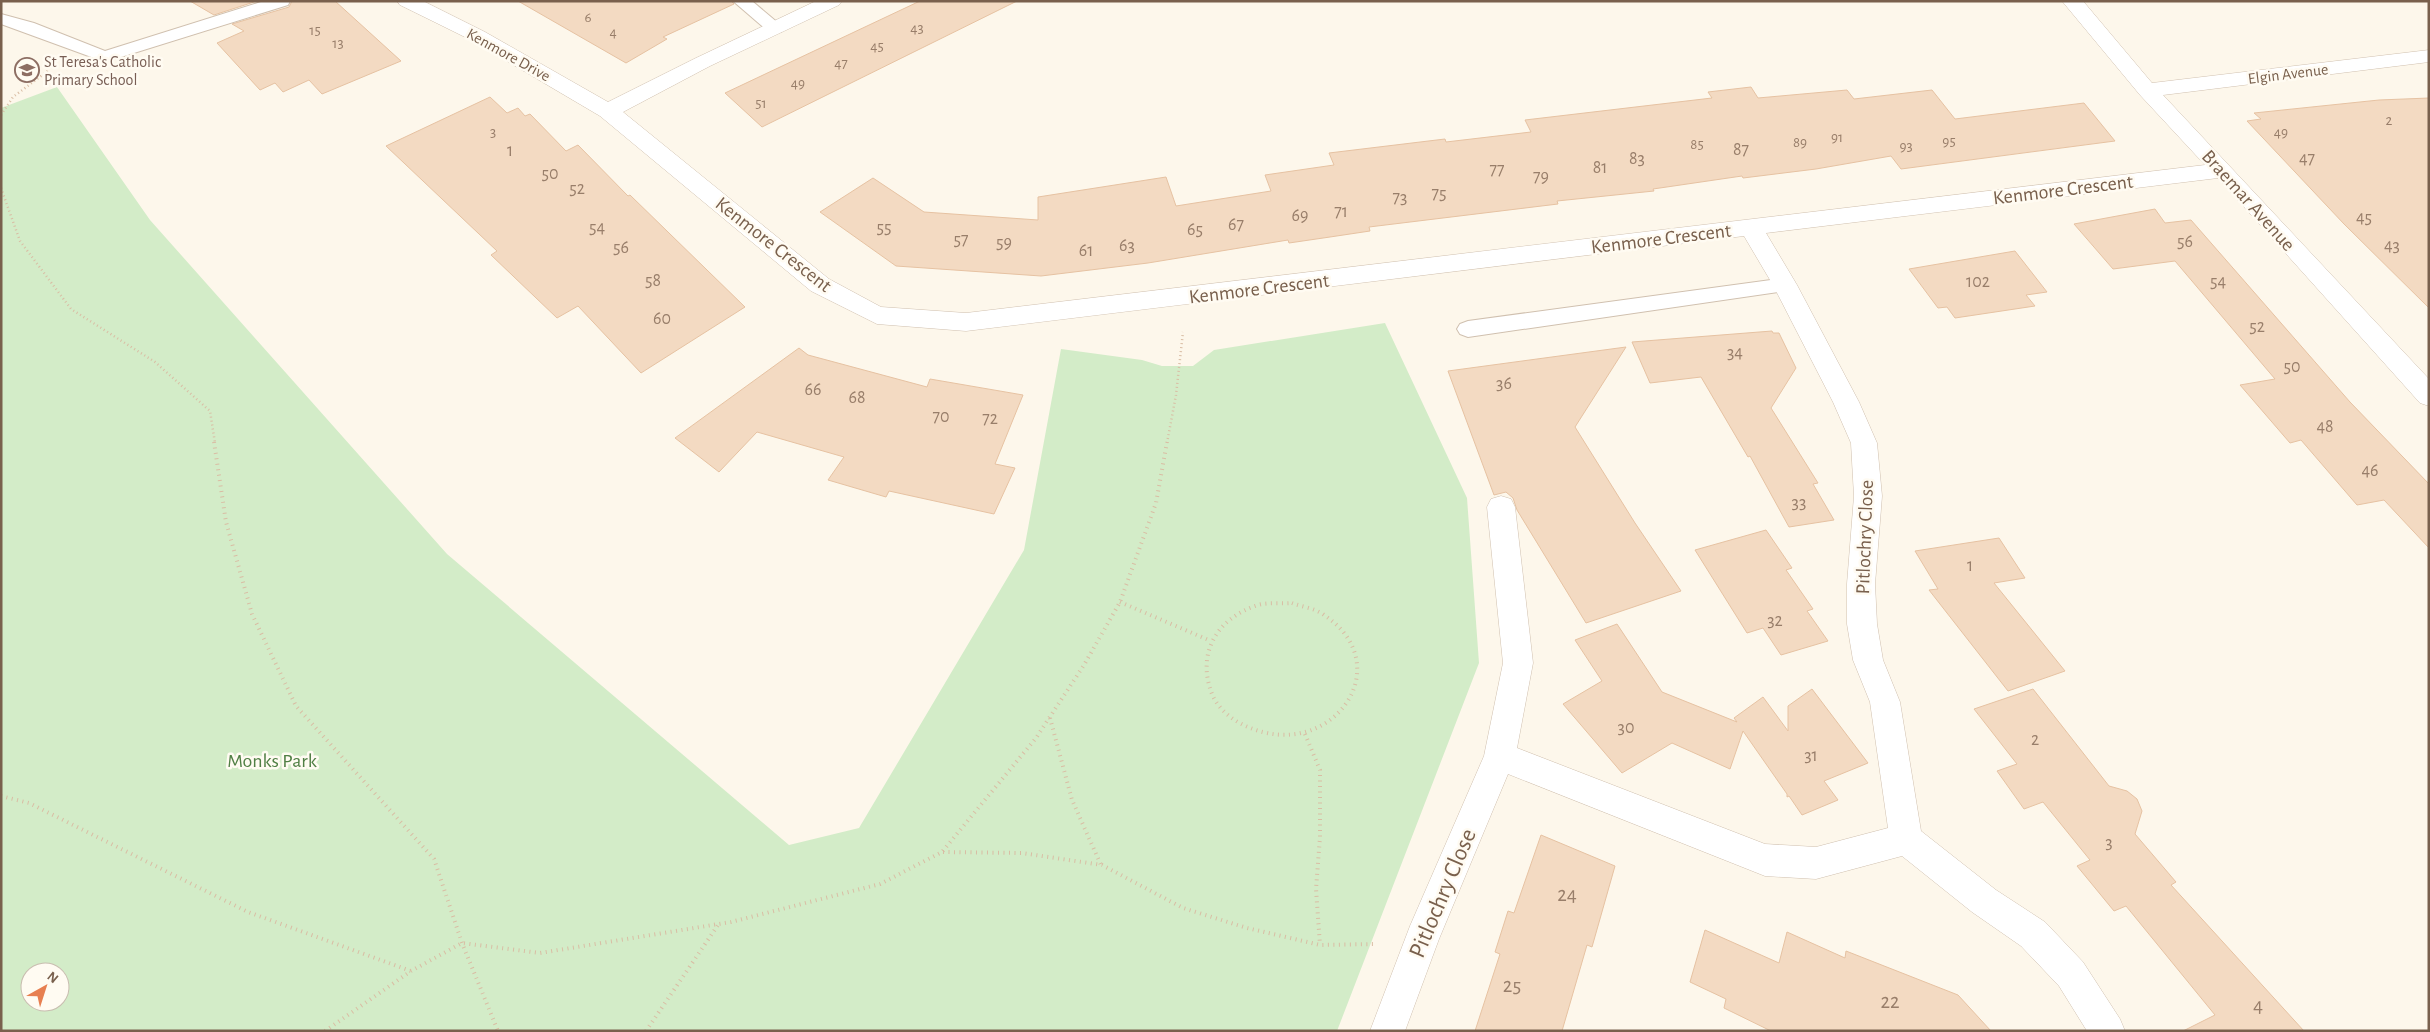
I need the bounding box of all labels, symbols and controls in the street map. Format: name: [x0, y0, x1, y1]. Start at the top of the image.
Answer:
house number: 6: [584, 10, 592, 25]
house number: 43: [910, 21, 924, 36]
house number: 15: [309, 23, 321, 38]
street label: Kenmore Drive: [464, 25, 553, 84]
house number: 4: [609, 25, 617, 40]
house number: 13: [332, 36, 344, 51]
house number: 45: [870, 39, 884, 54]
place label: St Teresa's Catholic Primary School: [44, 54, 161, 89]
house number: 47: [834, 56, 848, 71]
school or university icon: St Teresa's Catholic Primary School: [14, 57, 40, 83]
street label: Elgin Avenue: [2247, 61, 2329, 87]
house number: 49: [791, 76, 805, 91]
house number: 51: [755, 96, 767, 111]
house number: 2: [2386, 113, 2393, 128]
house number: 3: [490, 125, 496, 140]
house number: 49: [2274, 125, 2288, 140]
house number: 91: [1831, 130, 1843, 145]
house number: 95: [1942, 134, 1956, 149]
house number: 89: [1793, 135, 1807, 150]
house number: 85: [1690, 137, 1704, 152]
house number: 93: [1899, 139, 1913, 154]
house number: 87: [1733, 141, 1749, 159]
house number: 1: [507, 142, 513, 160]
street label: Braemar Avenue: [2198, 146, 2299, 255]
house number: 83: [1629, 150, 1645, 168]
house number: 47: [2299, 150, 2315, 168]
house number: 81: [1593, 159, 1607, 177]
house number: 77: [1489, 161, 1505, 179]
house number: 50: [541, 165, 559, 183]
house number: 79: [1533, 168, 1549, 186]
street label: Kenmore Crescent: [1992, 171, 2135, 209]
house number: 52: [569, 180, 585, 198]
house number: 75: [1431, 185, 1447, 203]
house number: 73: [1393, 189, 1407, 207]
street label: Kenmore Crescent: [712, 193, 836, 296]
house number: 71: [1334, 203, 1348, 221]
house number: 69: [1292, 207, 1308, 225]
house number: 45: [2356, 209, 2372, 227]
house number: 67: [1228, 216, 1244, 234]
house number: 54: [589, 219, 605, 237]
house number: 55: [876, 219, 892, 237]
street label: Kenmore Crescent: [1590, 220, 1733, 258]
house number: 65: [1187, 221, 1203, 239]
house number: 57: [953, 231, 969, 249]
house number: 56: [2177, 233, 2193, 251]
house number: 59: [996, 234, 1012, 252]
house number: 63: [1119, 237, 1135, 255]
house number: 43: [2384, 237, 2400, 255]
house number: 56: [613, 239, 629, 257]
house number: 61: [1079, 242, 1093, 260]
street label: Kenmore Crescent: [1188, 270, 1331, 308]
house number: 58: [645, 272, 661, 290]
house number: 102: [1966, 273, 1990, 291]
house number: 54: [2210, 273, 2226, 291]
house number: 60: [653, 310, 671, 328]
house number: 52: [2249, 318, 2265, 336]
house number: 34: [1727, 344, 1743, 362]
house number: 50: [2283, 358, 2301, 376]
house number: 36: [1496, 375, 1512, 393]
house number: 66: [805, 381, 821, 399]
house number: 68: [849, 389, 866, 407]
house number: 70: [932, 408, 950, 426]
house number: 72: [982, 410, 998, 428]
house number: 48: [2316, 418, 2334, 436]
house number: 46: [2361, 462, 2379, 480]
street label: Pitlochry Close: [1853, 479, 1877, 595]
house number: 33: [1792, 494, 1806, 512]
house number: 1: [1967, 557, 1973, 575]
house number: 32: [1767, 612, 1783, 630]
house number: 30: [1618, 719, 1634, 737]
house number: 2: [2031, 731, 2039, 749]
house number: 31: [1804, 747, 1818, 765]
park label: Monks Park: [227, 751, 317, 771]
street label: Pitlochry Close: [1405, 825, 1481, 961]
house number: 3: [2105, 834, 2113, 852]
house number: 24: [1557, 884, 1577, 905]
north arrow: [20, 962, 70, 1012]
text: N: [44, 969, 61, 986]
house number: 25: [1503, 975, 1521, 996]
house number: 22: [1880, 991, 1900, 1012]
house number: 4: [2253, 995, 2263, 1016]

